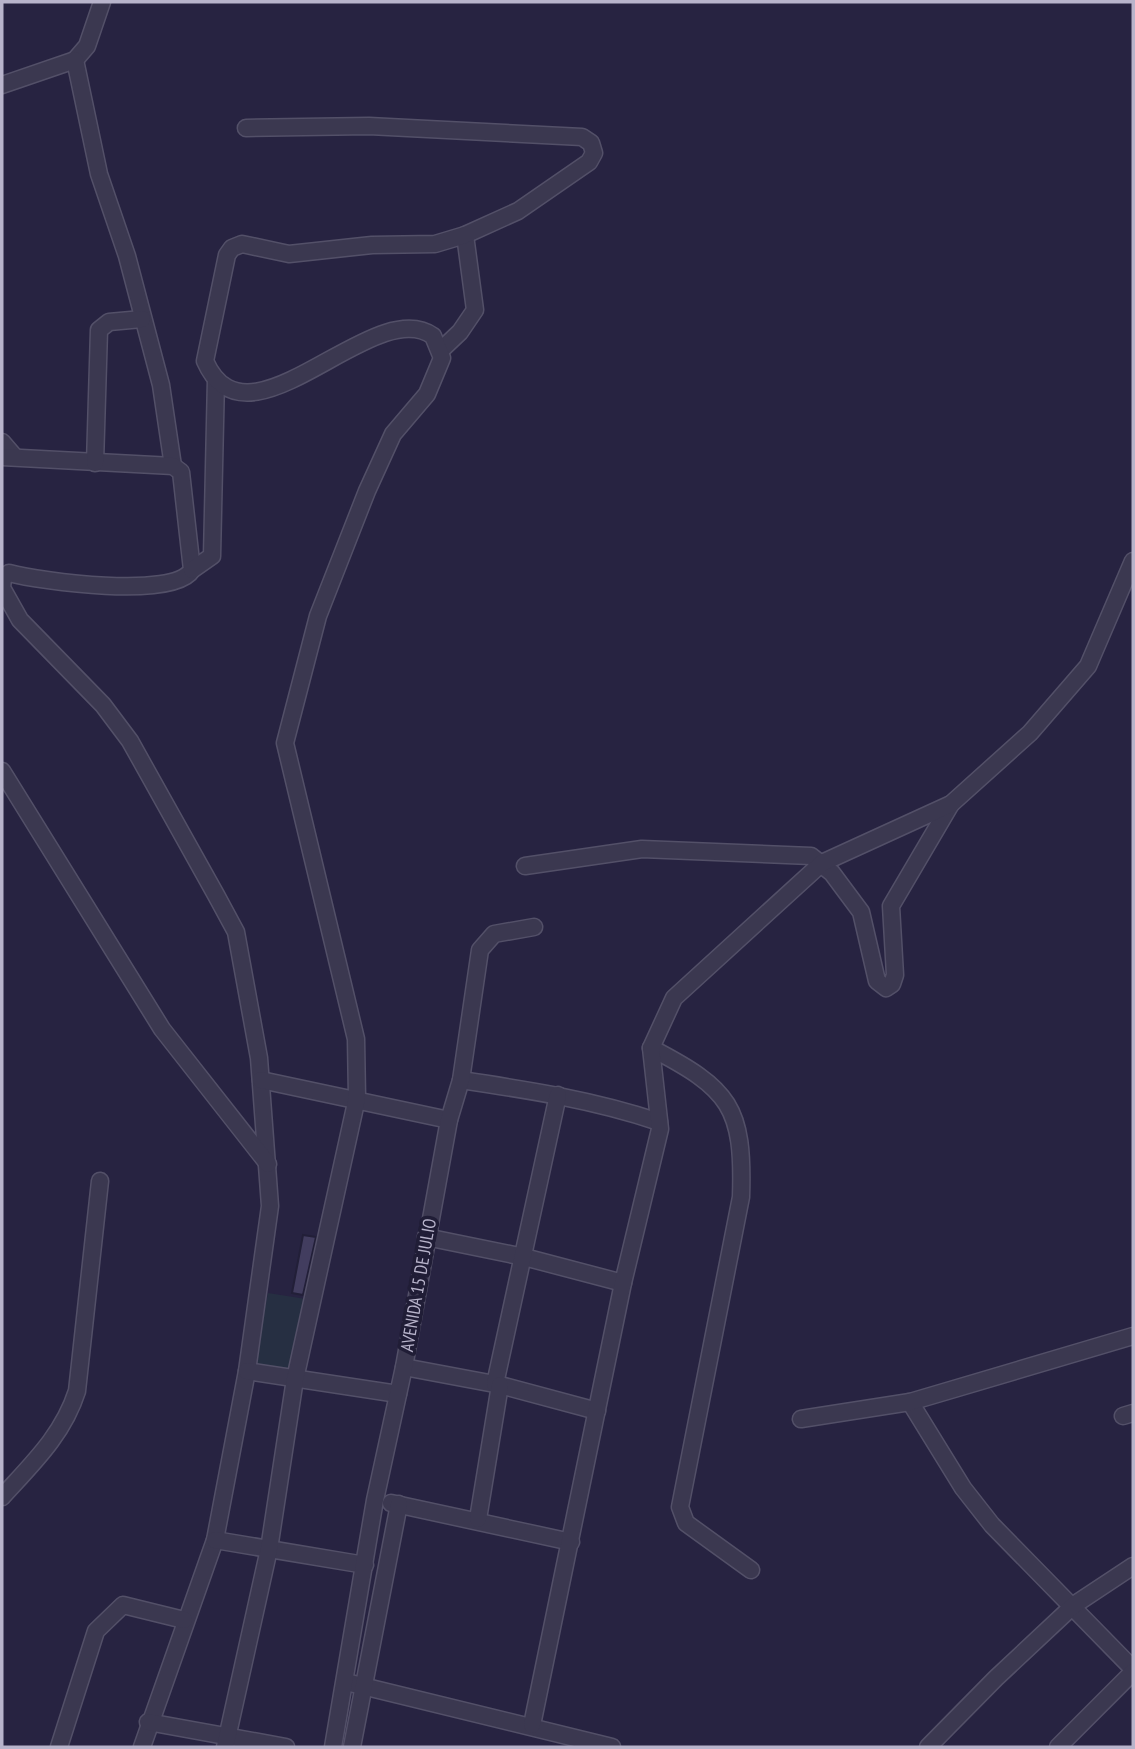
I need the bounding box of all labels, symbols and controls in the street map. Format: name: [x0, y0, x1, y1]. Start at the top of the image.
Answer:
street label: AVENIDA 15 DE JULIO: [395, 1217, 441, 1353]

